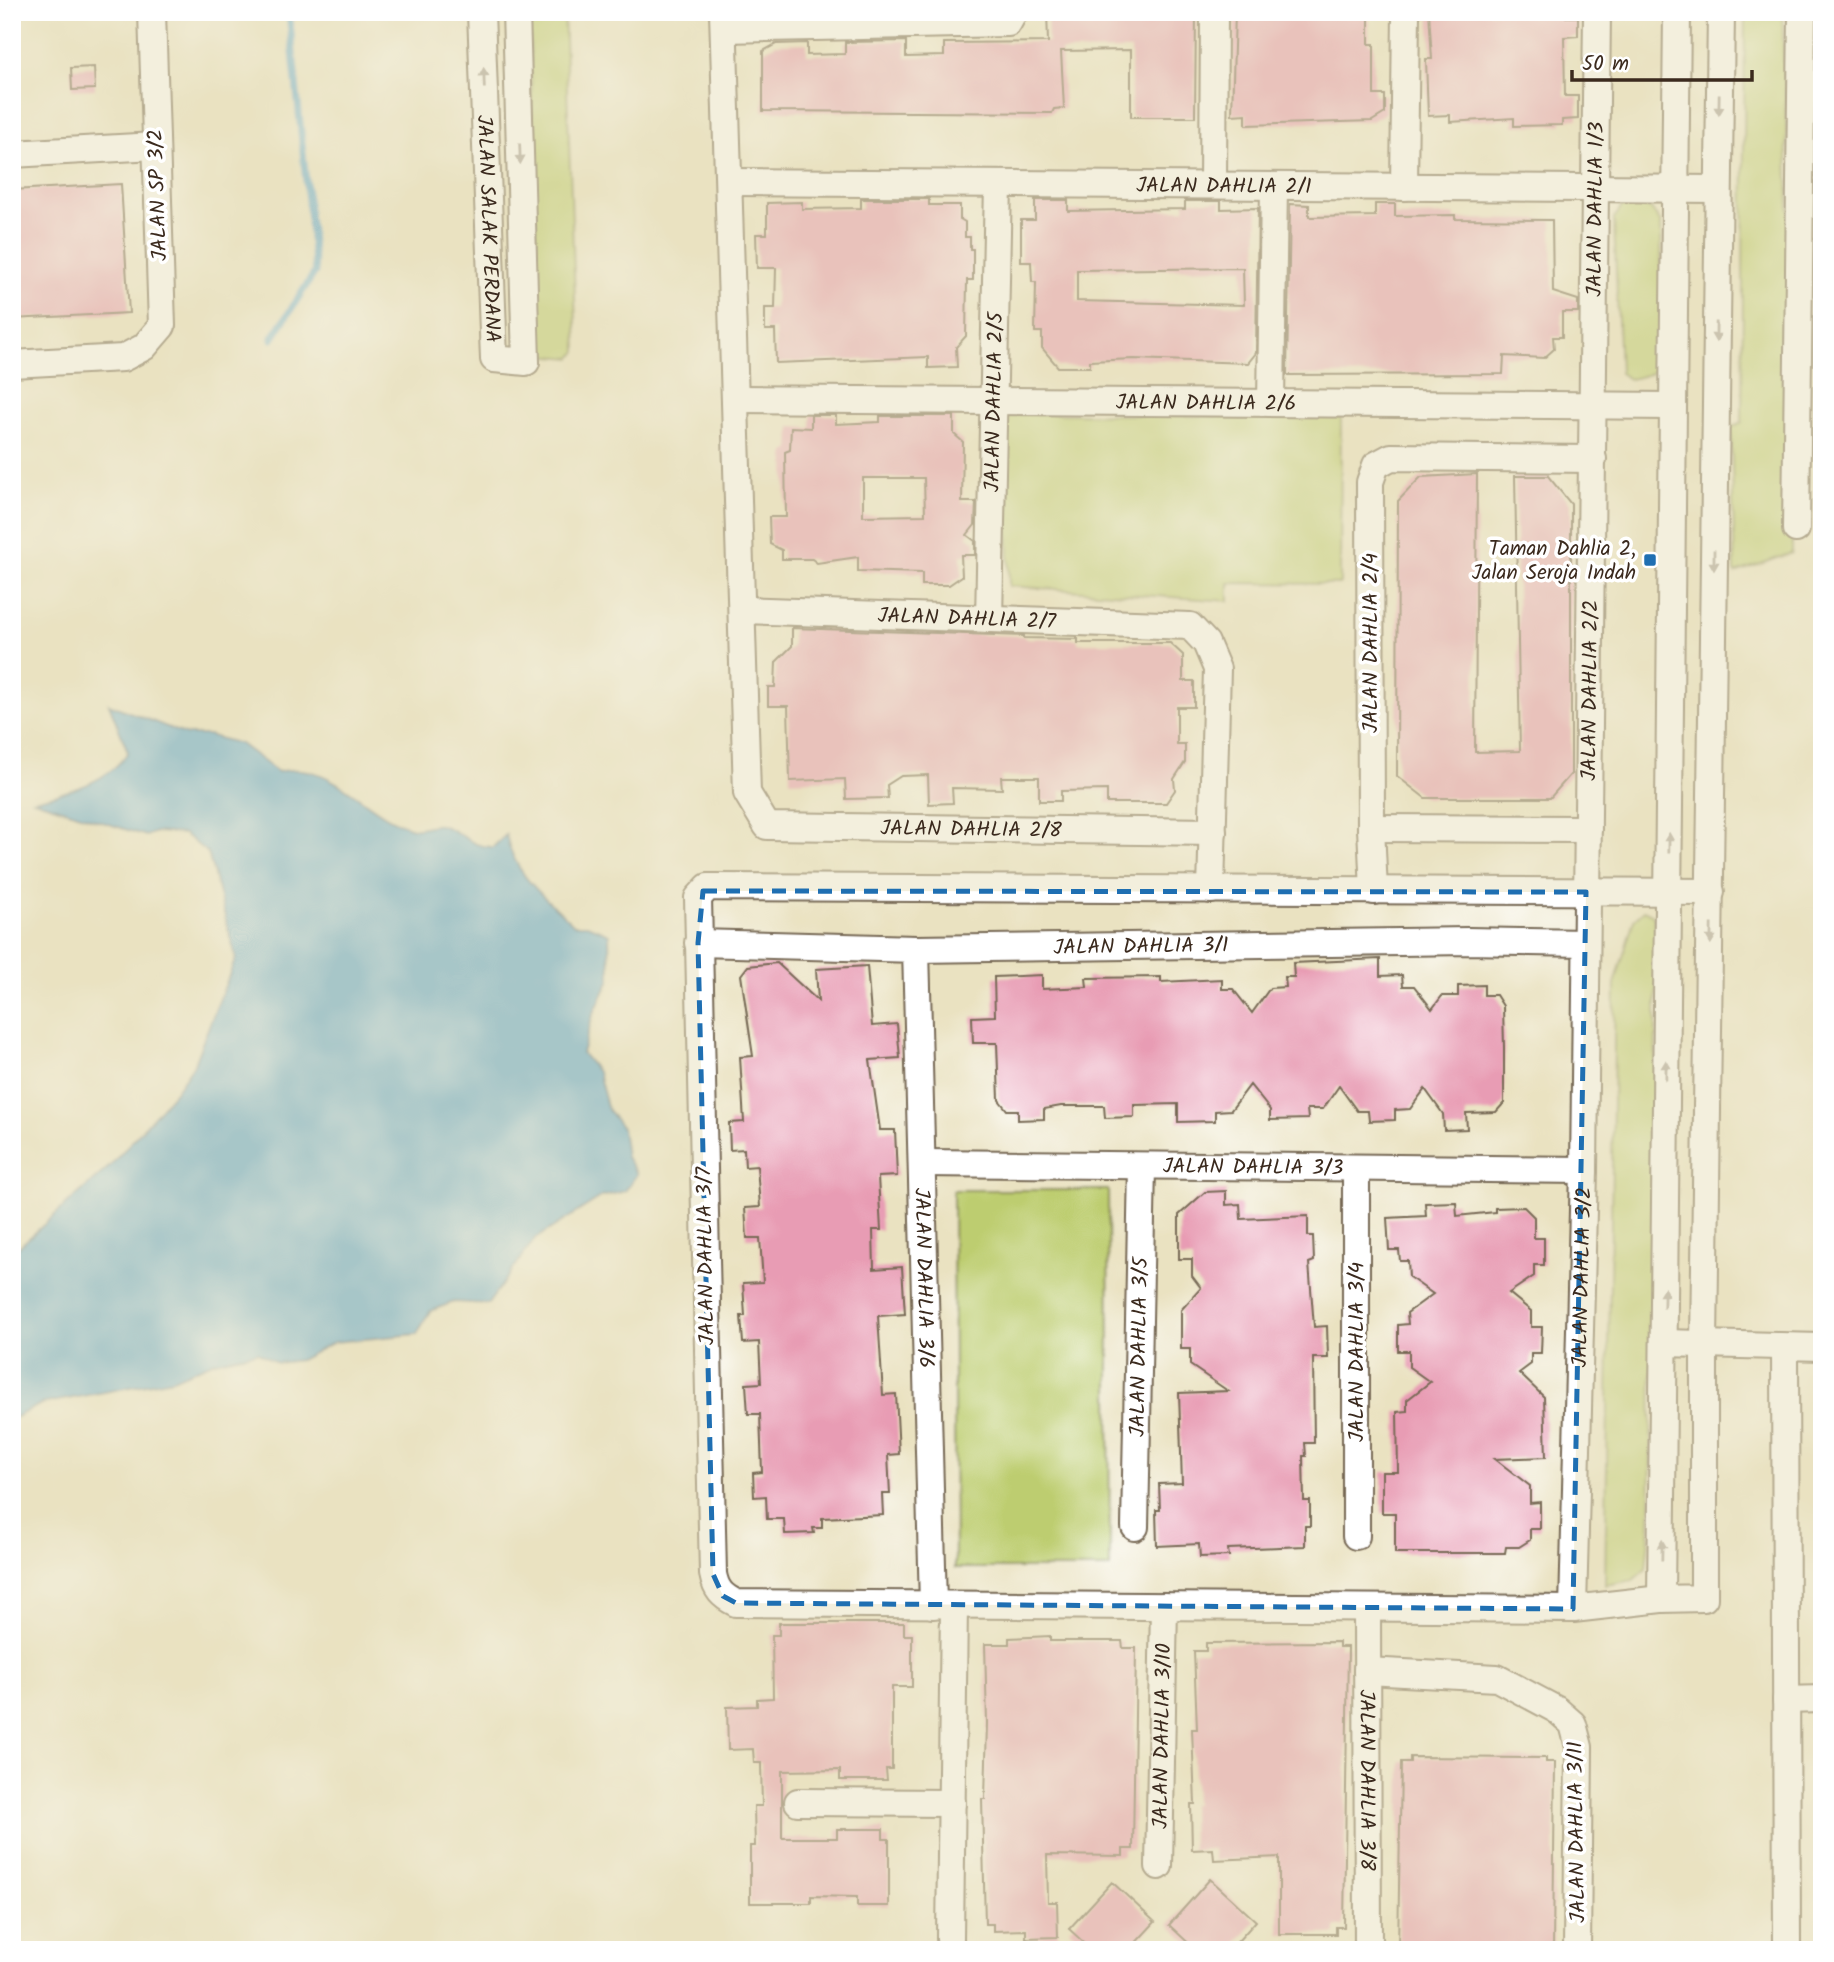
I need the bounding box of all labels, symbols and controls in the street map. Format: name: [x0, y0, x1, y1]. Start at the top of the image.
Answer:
scale bar: [1572, 38, 1752, 82]
text: 50 m: [1582, 48, 1629, 81]
one-way arrow: [478, 67, 489, 89]
one-way arrow: [1713, 94, 1725, 116]
street label: JALAN SALAK PERDANA: [467, 114, 508, 343]
street label: JALAN DAHLIA 1/3: [1579, 121, 1614, 297]
street label: JALAN SP 3/2: [140, 128, 177, 262]
one-way arrow: [515, 143, 526, 165]
street label: JALAN DAHLIA 2/1: [1136, 170, 1312, 204]
street label: JALAN DAHLIA 2/5: [977, 310, 1013, 492]
one-way arrow: [1710, 322, 1722, 344]
street label: JALAN DAHLIA 2/6: [1116, 387, 1296, 421]
place label: Taman Dahlia 2, Jalan Seroja Indah: [1472, 533, 1636, 590]
one-way arrow: [1708, 549, 1720, 571]
marker: Taman Dahlia 2, Jalan Seroja Indah: [1642, 552, 1658, 568]
street label: JALAN DAHLIA 2/4: [1355, 553, 1388, 733]
street label: JALAN DAHLIA 2/7: [877, 600, 1058, 639]
street label: JALAN DAHLIA 2/2: [1573, 600, 1608, 781]
street label: JALAN DAHLIA 2/8: [880, 813, 1062, 848]
one-way arrow: [1663, 832, 1675, 854]
one-way arrow: [1705, 924, 1717, 946]
street label: JALAN DAHLIA 3/1: [1053, 929, 1229, 965]
one-way arrow: [1661, 1059, 1672, 1081]
street label: JALAN DAHLIA 3/3: [1163, 1151, 1343, 1185]
street label: JALAN DAHLIA 3/7: [688, 1165, 725, 1345]
street label: JALAN DAHLIA 3/2: [1564, 1186, 1602, 1368]
street label: JALAN DAHLIA 3/6: [904, 1187, 942, 1368]
street label: JALAN DAHLIA 3/5: [1122, 1255, 1158, 1437]
street label: JALAN DAHLIA 3/4: [1341, 1262, 1374, 1442]
one-way arrow: [1658, 1287, 1670, 1309]
one-way arrow: [1656, 1539, 1668, 1561]
street label: JALAN DAHLIA 3/10: [1145, 1643, 1181, 1829]
street label: JALAN DAHLIA 3/8: [1349, 1689, 1383, 1871]
street label: JALAN DAHLIA 3/11: [1559, 1741, 1596, 1923]

